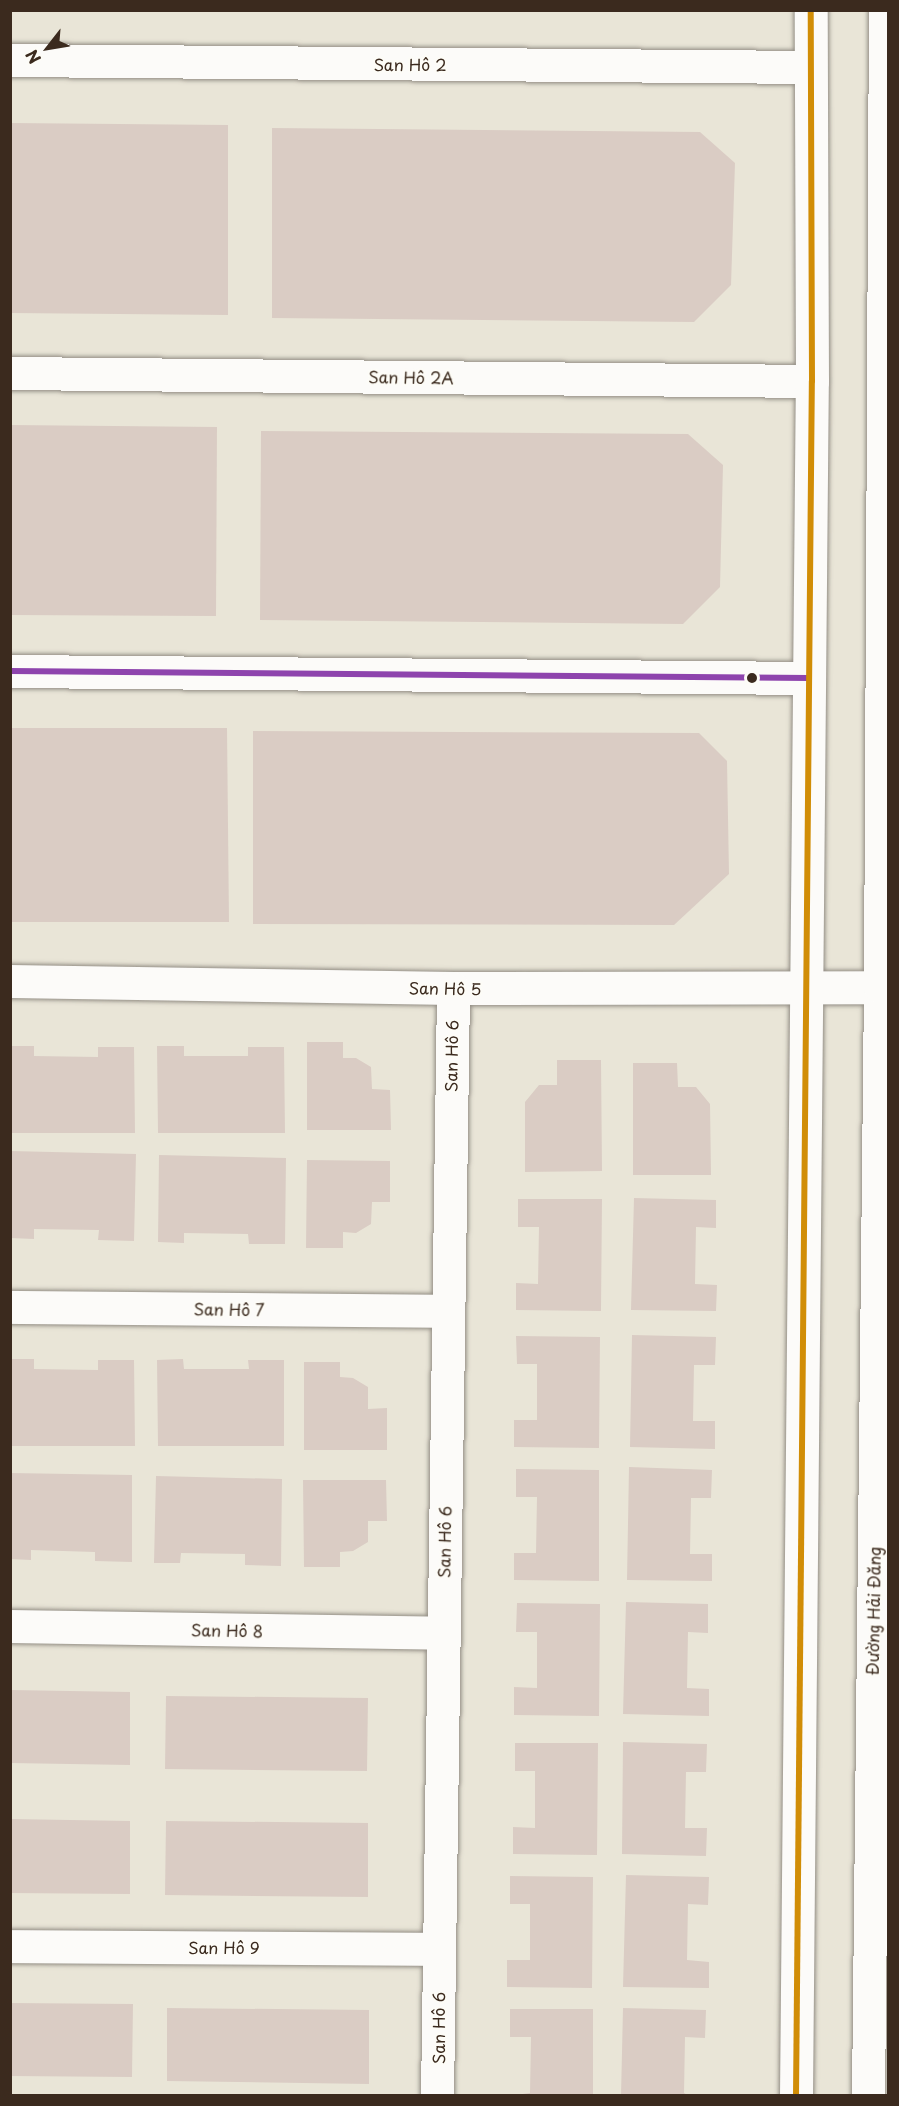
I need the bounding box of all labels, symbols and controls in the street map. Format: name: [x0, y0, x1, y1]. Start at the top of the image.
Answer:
north arrow: [18, 18, 78, 78]
text: N: [19, 46, 46, 69]
street label: San Hô 2: [374, 54, 446, 74]
street label: San Hô 2A: [369, 367, 453, 387]
unlabelled marker: [746, 672, 758, 684]
street label: San Hô 5: [409, 978, 481, 998]
street label: San Hô 6: [441, 1020, 461, 1092]
street label: San Hô 7: [194, 1299, 264, 1319]
street label: San Hô 6: [434, 1506, 454, 1578]
street label: Đường Hải Đăng: [862, 1546, 884, 1676]
street label: San Hô 8: [191, 1620, 263, 1640]
street label: San Hô 9: [189, 1937, 259, 1957]
street label: San Hô 6: [428, 1992, 448, 2064]

